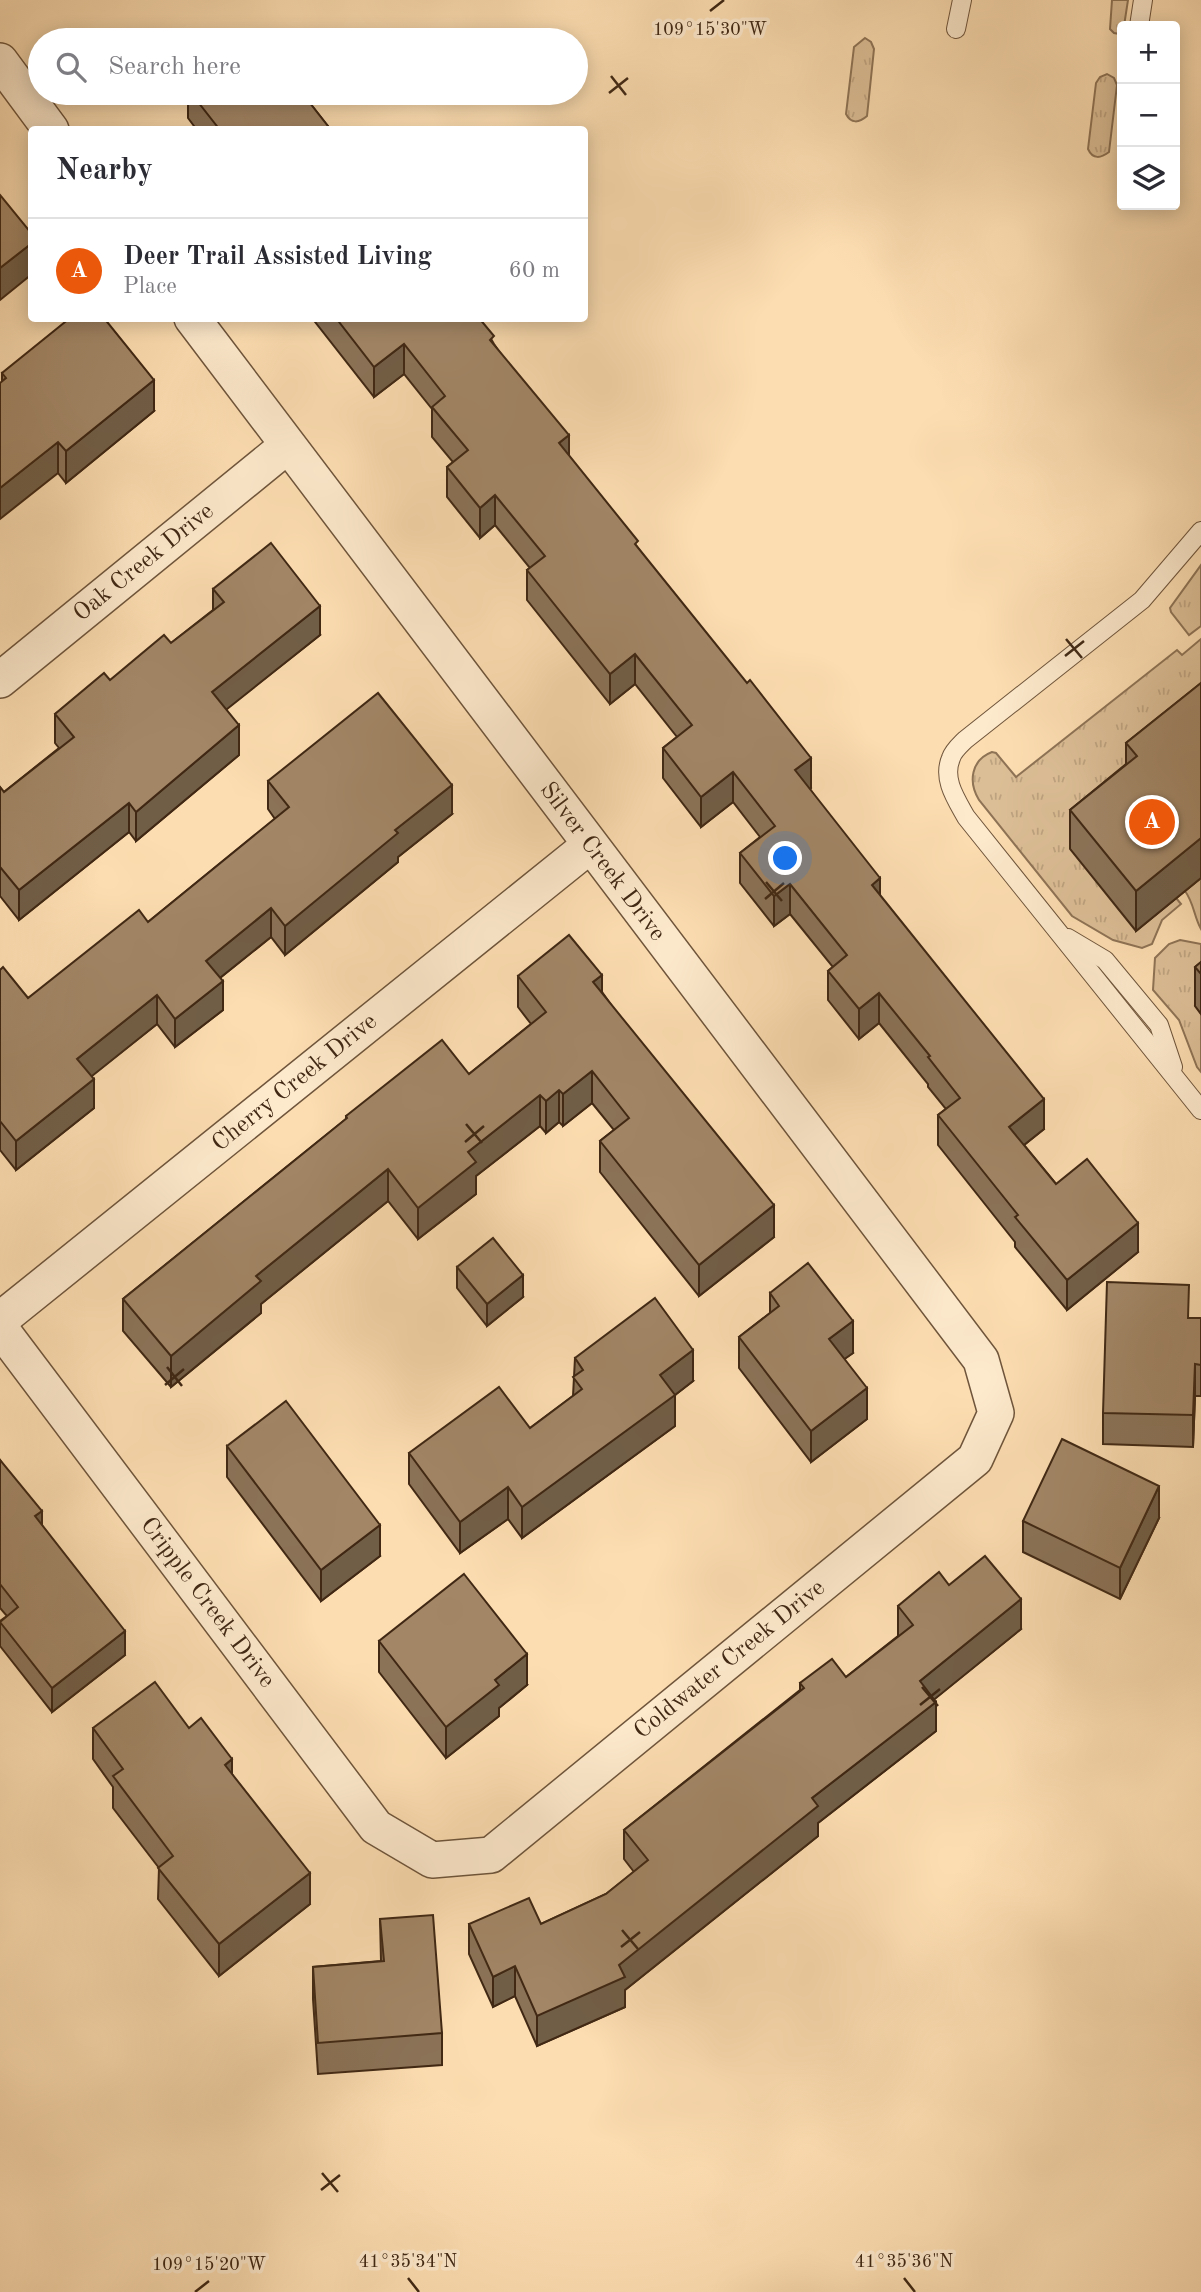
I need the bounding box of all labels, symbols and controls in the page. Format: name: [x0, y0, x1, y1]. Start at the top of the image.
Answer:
text: 109°15'30"W: [653, 21, 767, 39]
map controls: [1117, 21, 1180, 210]
button: +: [1117, 21, 1180, 84]
search box: [28, 28, 588, 105]
icon: search: [52, 48, 90, 86]
text: Search here: [108, 54, 241, 80]
button: −: [1117, 84, 1180, 147]
button: layers: [1117, 147, 1180, 210]
text: Nearby: [56, 156, 153, 186]
text: Deer Trail Assisted Living: [123, 244, 432, 270]
text: A: [70, 259, 88, 282]
text: 60 m: [509, 259, 560, 282]
text: Place: [123, 275, 177, 298]
street label: Oak Creek Drive: [69, 499, 219, 627]
street label: Silver Creek Drive: [535, 778, 669, 946]
pin: A: [1129, 796, 1175, 848]
your location: [768, 841, 802, 875]
street label: Cherry Creek Drive: [208, 1009, 382, 1157]
street label: Cripple Creek Drive: [135, 1513, 279, 1693]
street label: Coldwater Creek Drive: [630, 1576, 830, 1744]
text: 41°35'34"N: [359, 2253, 457, 2271]
text: 41°35'36"N: [855, 2253, 953, 2271]
text: 109°15'20"W: [152, 2256, 266, 2274]

